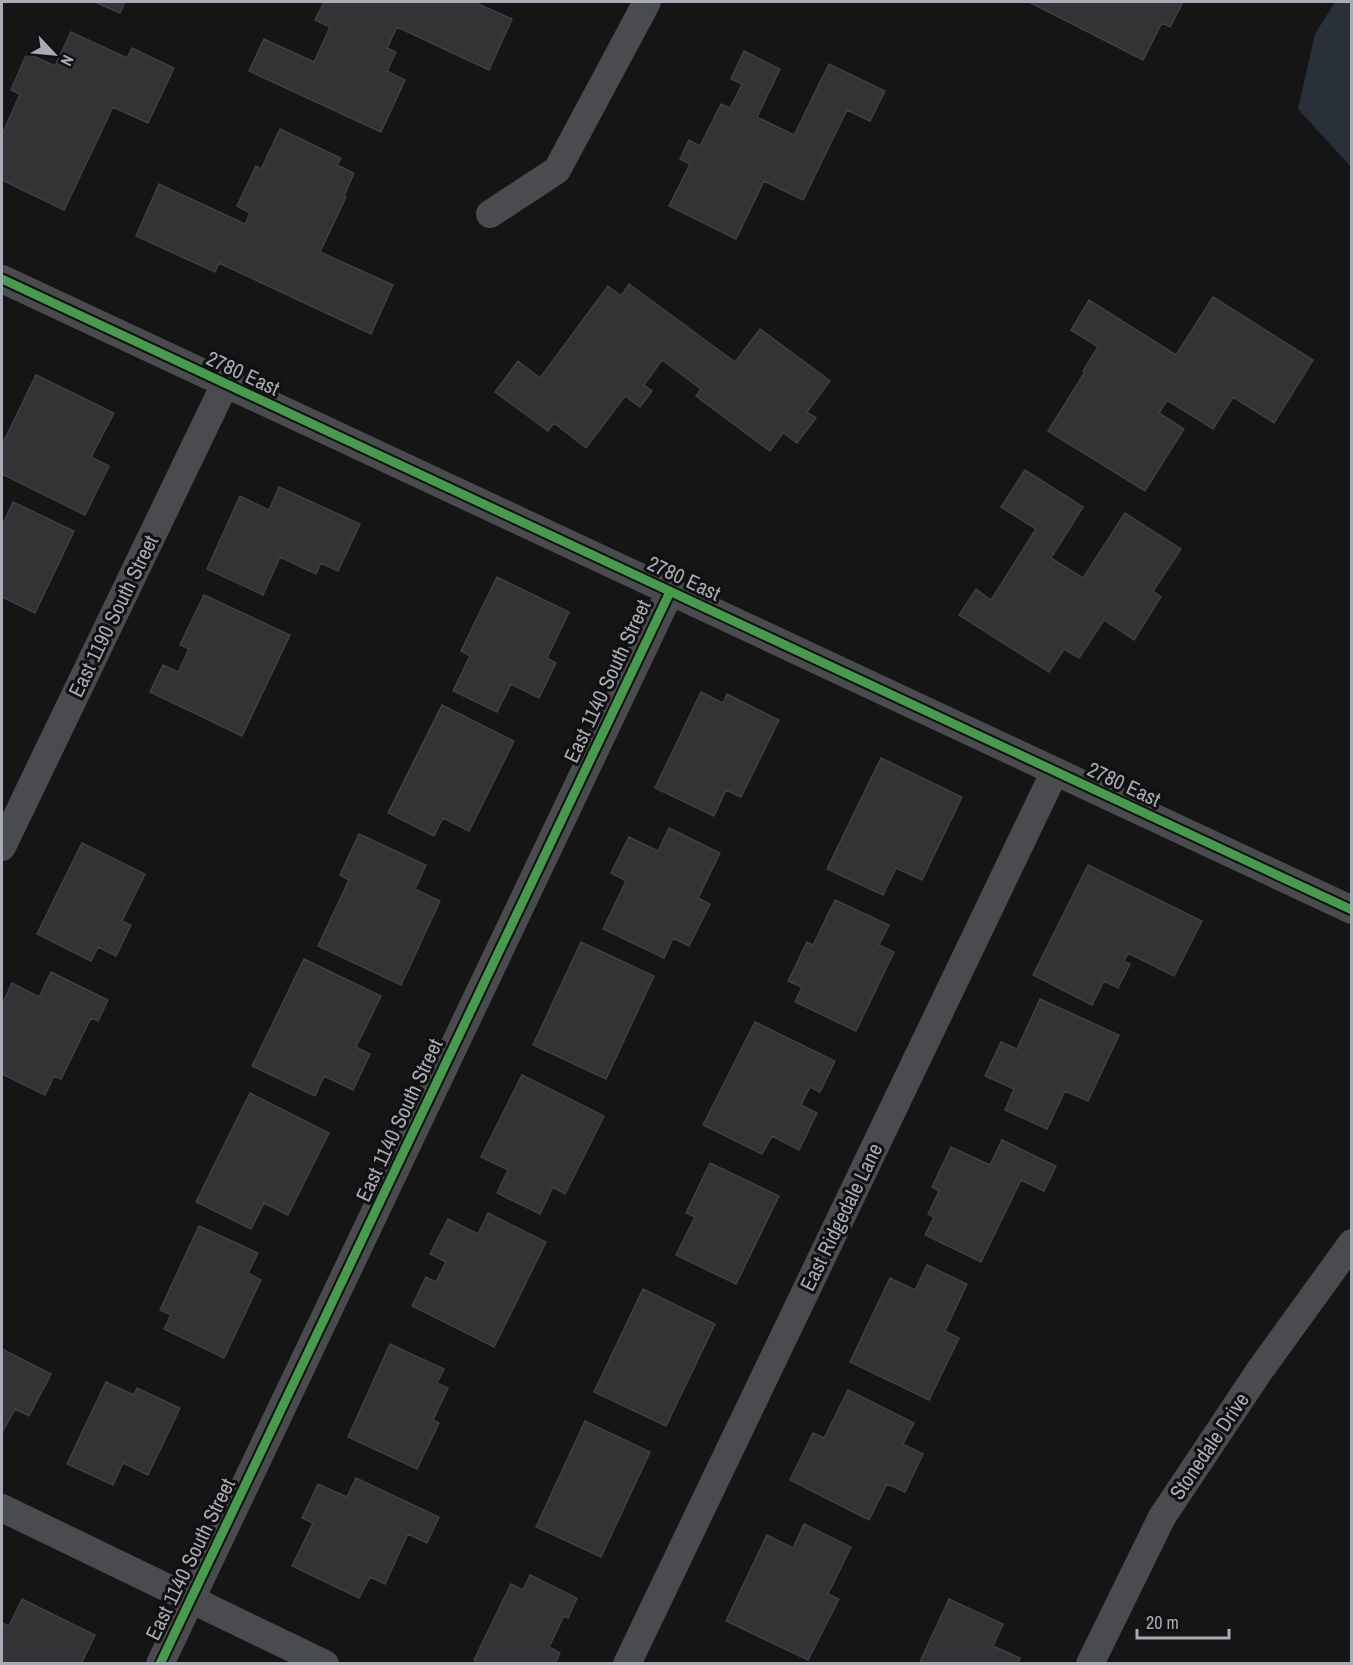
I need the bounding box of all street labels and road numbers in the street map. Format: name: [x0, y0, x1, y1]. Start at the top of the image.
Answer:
street label: 2780 East: [202, 343, 284, 403]
street label: East 1190 South Street: [61, 530, 165, 702]
street label: 2780 East: [643, 548, 725, 608]
street label: East 1140 South Street: [556, 595, 658, 767]
street label: 2780 East: [1083, 754, 1165, 814]
street label: East 1140 South Street: [348, 1034, 450, 1206]
street label: East Ridgedale Lane: [793, 1138, 889, 1296]
street label: Stonedale Drive: [1162, 1387, 1256, 1505]
street label: East 1140 South Street: [138, 1473, 242, 1645]

